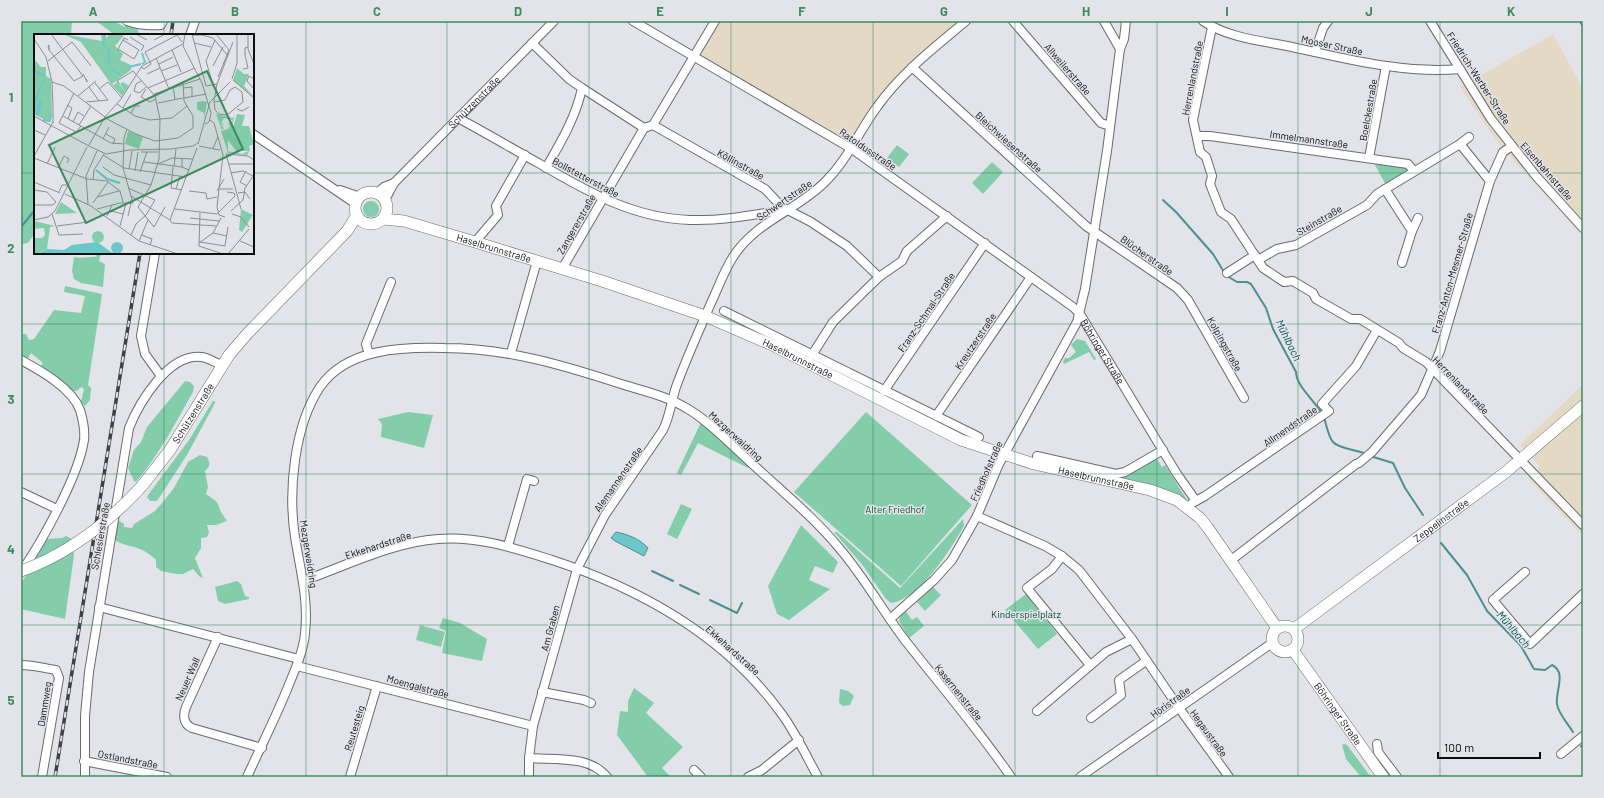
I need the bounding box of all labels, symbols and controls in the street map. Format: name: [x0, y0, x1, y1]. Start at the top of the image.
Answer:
text: A: [89, 3, 98, 19]
text: B: [231, 3, 239, 19]
text: C: [373, 3, 381, 19]
text: D: [514, 3, 522, 19]
text: E: [656, 3, 664, 19]
text: F: [798, 3, 806, 19]
text: G: [940, 3, 948, 19]
text: H: [1082, 3, 1090, 19]
text: I: [1225, 3, 1229, 19]
text: J: [1365, 3, 1373, 19]
text: K: [1507, 3, 1515, 19]
street label: Friedrich-Werber-Straße: [1445, 30, 1513, 126]
street label: Mooser Straße: [1300, 33, 1364, 57]
inset map: [34, 34, 254, 254]
street label: Herrenlandstraße: [1179, 40, 1205, 116]
street label: Allweilerstraße: [1042, 41, 1094, 97]
street label: Schützenstraße: [446, 73, 502, 131]
street label: Boelckestraße: [1357, 78, 1379, 142]
text: 1: [9, 89, 13, 105]
street label: Bleichwiesenstraße: [973, 109, 1045, 175]
street label: Ratoldusstraße: [837, 126, 899, 172]
street label: Immelmannstraße: [1269, 128, 1349, 150]
street label: Eisenbahnstraße: [1518, 139, 1576, 203]
street label: Köllinstraße: [715, 146, 767, 182]
street label: Bollstetterstraße: [551, 154, 621, 200]
street label: Schwertstraße: [754, 177, 814, 223]
street label: Zangererstraße: [554, 192, 598, 256]
street label: Steinstraße: [1294, 202, 1344, 238]
street label: Franz-Anton-Mesmer-Straße: [1429, 211, 1475, 335]
street label: Haselbrunnstraße: [455, 231, 533, 265]
street label: Blücherstraße: [1118, 232, 1176, 278]
text: 2: [7, 240, 15, 256]
street label: Franz-Schmal-Straße: [895, 270, 957, 354]
street label: Kreutzerstraße: [952, 310, 998, 372]
street label: Kolpingstraße: [1205, 315, 1245, 373]
street label: Böhringer Straße: [1078, 317, 1127, 386]
water label: Mühlbach: [1273, 317, 1305, 363]
street label: Haselbrunnstraße: [761, 336, 835, 381]
street label: Herrenlandstraße: [1430, 353, 1492, 417]
street label: Schützenstraße: [170, 381, 216, 446]
text: 3: [7, 391, 15, 407]
street label: Allmendstraße: [1261, 403, 1319, 449]
street label: Mezgerwaidring: [706, 409, 766, 463]
street label: Friedhofstraße: [967, 439, 1005, 503]
street label: Alemannenstraße: [591, 444, 645, 514]
street label: Haselbrunnstraße: [1057, 464, 1135, 492]
street label: Zeppelinstraße: [1411, 496, 1471, 544]
street label: Schlesierstraße: [88, 501, 112, 571]
park label: Alter Friedhof: [865, 503, 925, 515]
street label: Mezgerwaidring: [298, 519, 320, 589]
street label: Ekkehardstraße: [343, 529, 413, 561]
text: 4: [7, 541, 15, 557]
street label: Am Graben: [538, 604, 562, 652]
park label: Kinderspielplatz: [991, 608, 1061, 620]
water label: Mühlbach: [1494, 608, 1534, 650]
street label: Ekkehardstraße: [703, 623, 763, 677]
street label: Neuer Wall: [172, 655, 202, 703]
street label: Kasernenstraße: [933, 661, 985, 723]
street label: Moengalstraße: [385, 672, 451, 700]
street label: Böhringer Straße: [1312, 680, 1364, 747]
street label: Dammweg: [35, 681, 53, 727]
street label: Höristraße: [1148, 684, 1192, 720]
text: 5: [7, 692, 15, 708]
street label: Reutesteig: [341, 704, 367, 752]
street label: Hegaustraße: [1188, 707, 1230, 759]
scale bar: [1438, 734, 1540, 760]
text: 100 m: [1444, 740, 1474, 754]
street label: Ostlandstraße: [97, 747, 159, 771]

